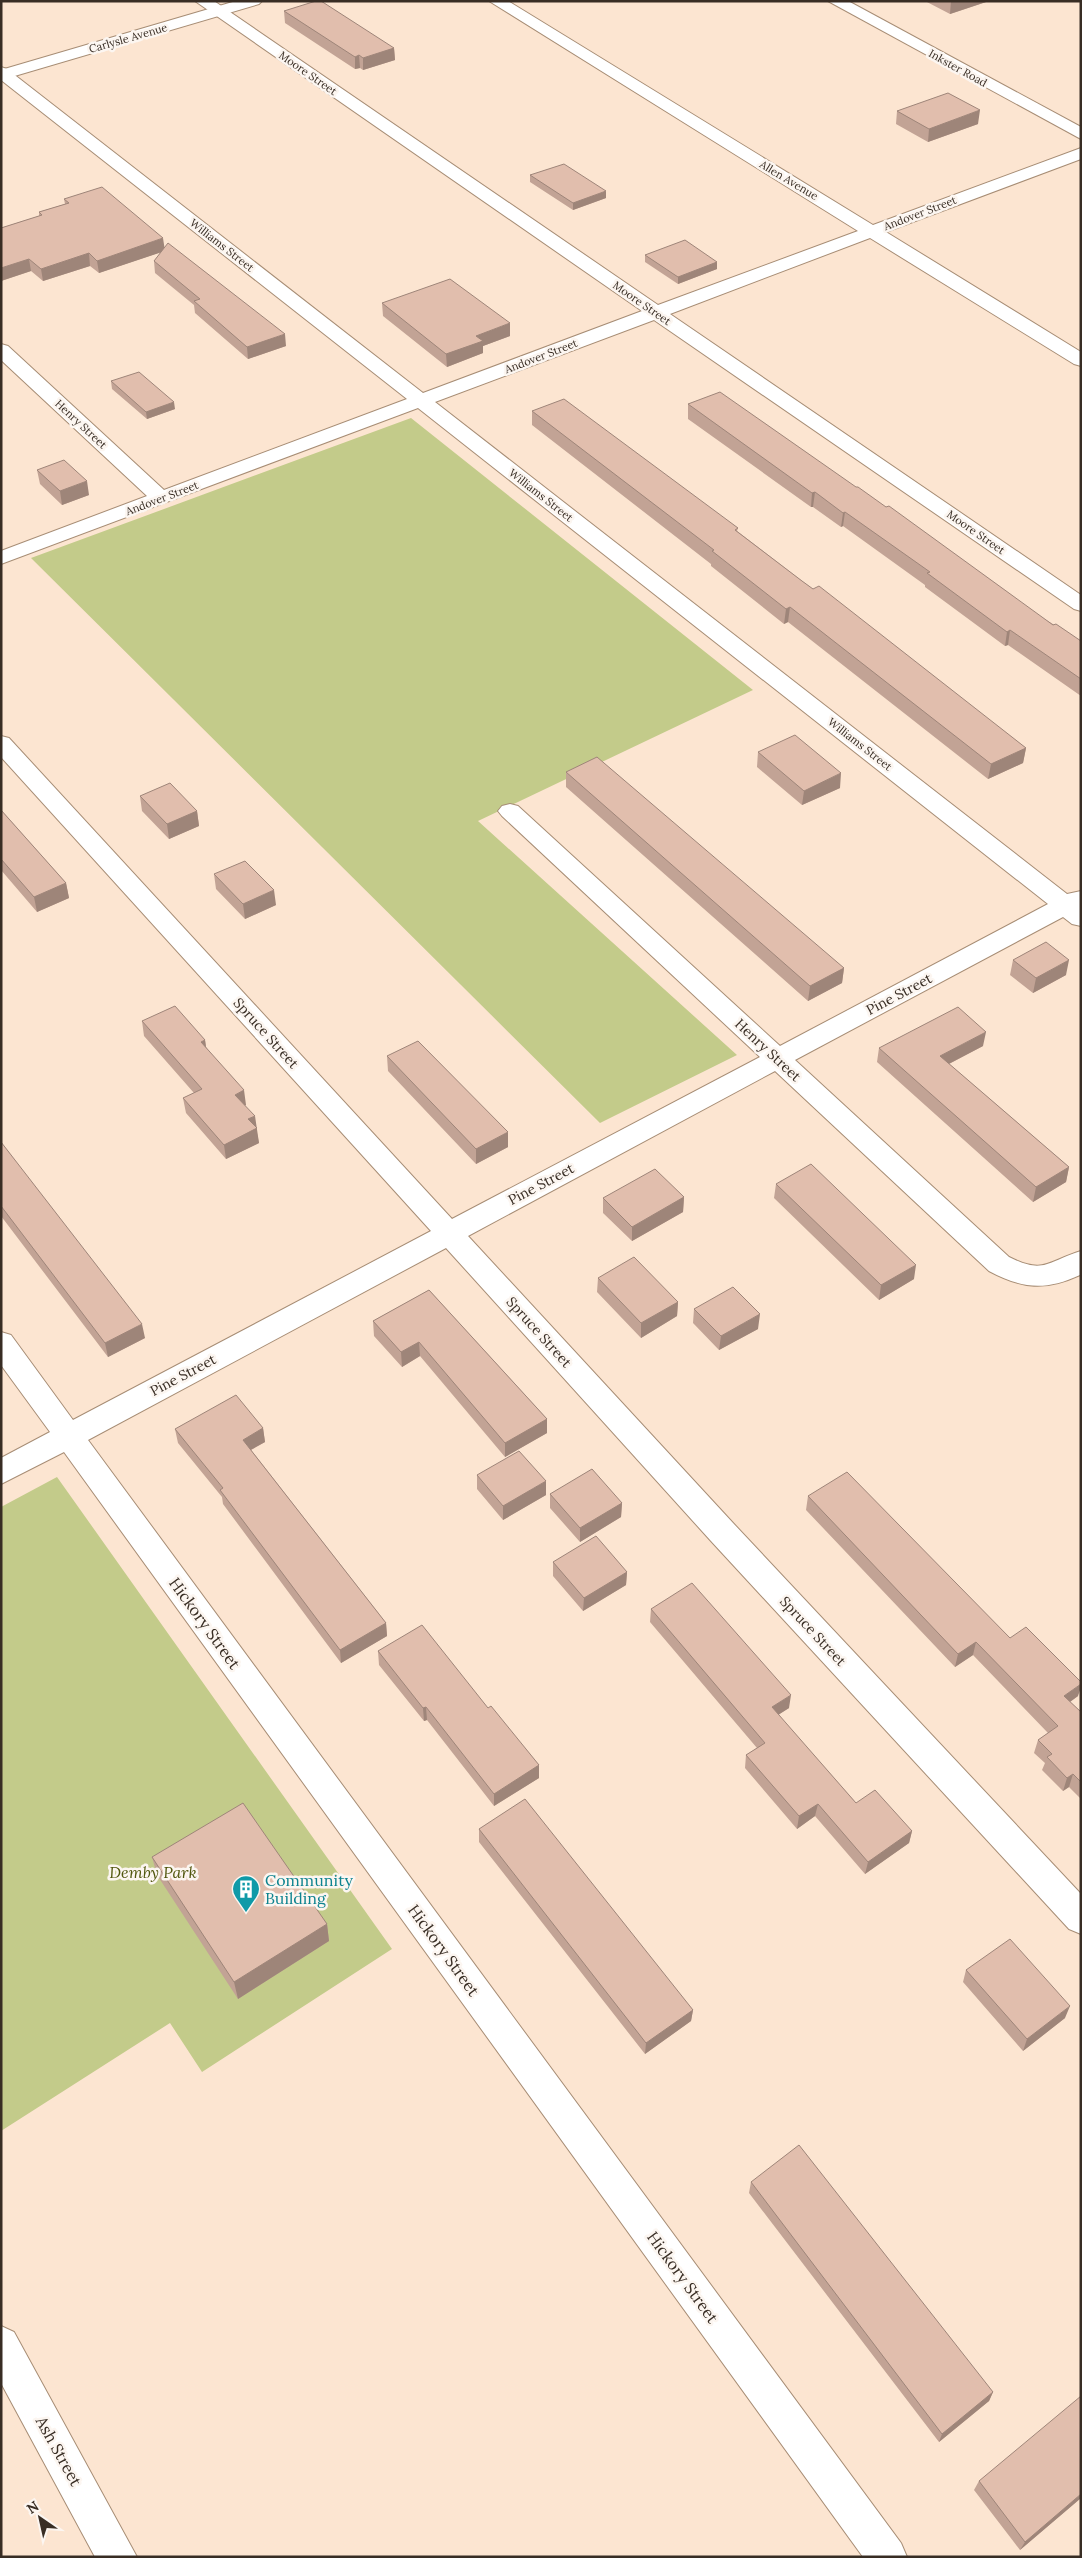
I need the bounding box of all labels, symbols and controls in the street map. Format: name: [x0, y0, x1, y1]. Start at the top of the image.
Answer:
street label: Carlysle Avenue: [87, 20, 169, 56]
street label: Inkster Road: [926, 46, 990, 90]
street label: Moore Street: [276, 48, 340, 99]
street label: Allen Avenue: [756, 157, 821, 203]
street label: Andover Street: [881, 192, 959, 234]
street label: Williams Street: [187, 216, 257, 275]
street label: Moore Street: [610, 278, 674, 329]
street label: Andover Street: [502, 335, 580, 377]
street label: Henry Street: [52, 396, 110, 452]
street label: Williams Street: [506, 466, 576, 525]
street label: Andover Street: [123, 477, 201, 519]
street label: Moore Street: [944, 507, 1008, 558]
street label: Williams Street: [825, 715, 895, 774]
street label: Pine Street: [863, 969, 935, 1019]
street label: Spruce Street: [230, 994, 303, 1073]
street label: Henry Street: [731, 1015, 805, 1086]
street label: Pine Street: [505, 1159, 577, 1209]
street label: Spruce Street: [503, 1293, 576, 1372]
street label: Pine Street: [147, 1350, 219, 1400]
street label: Hickory Street: [165, 1573, 245, 1673]
street label: Spruce Street: [776, 1592, 850, 1670]
park label: Demby Park: [109, 1862, 197, 1882]
place label: Community Building: [265, 1870, 353, 1908]
building icon: Community Building: [231, 1874, 261, 1913]
street label: Hickory Street: [404, 1900, 484, 2000]
street label: Hickory Street: [643, 2227, 723, 2327]
street label: Ash Street: [31, 2412, 87, 2490]
north arrow: [15, 2493, 65, 2543]
text: N: [23, 2497, 42, 2518]

